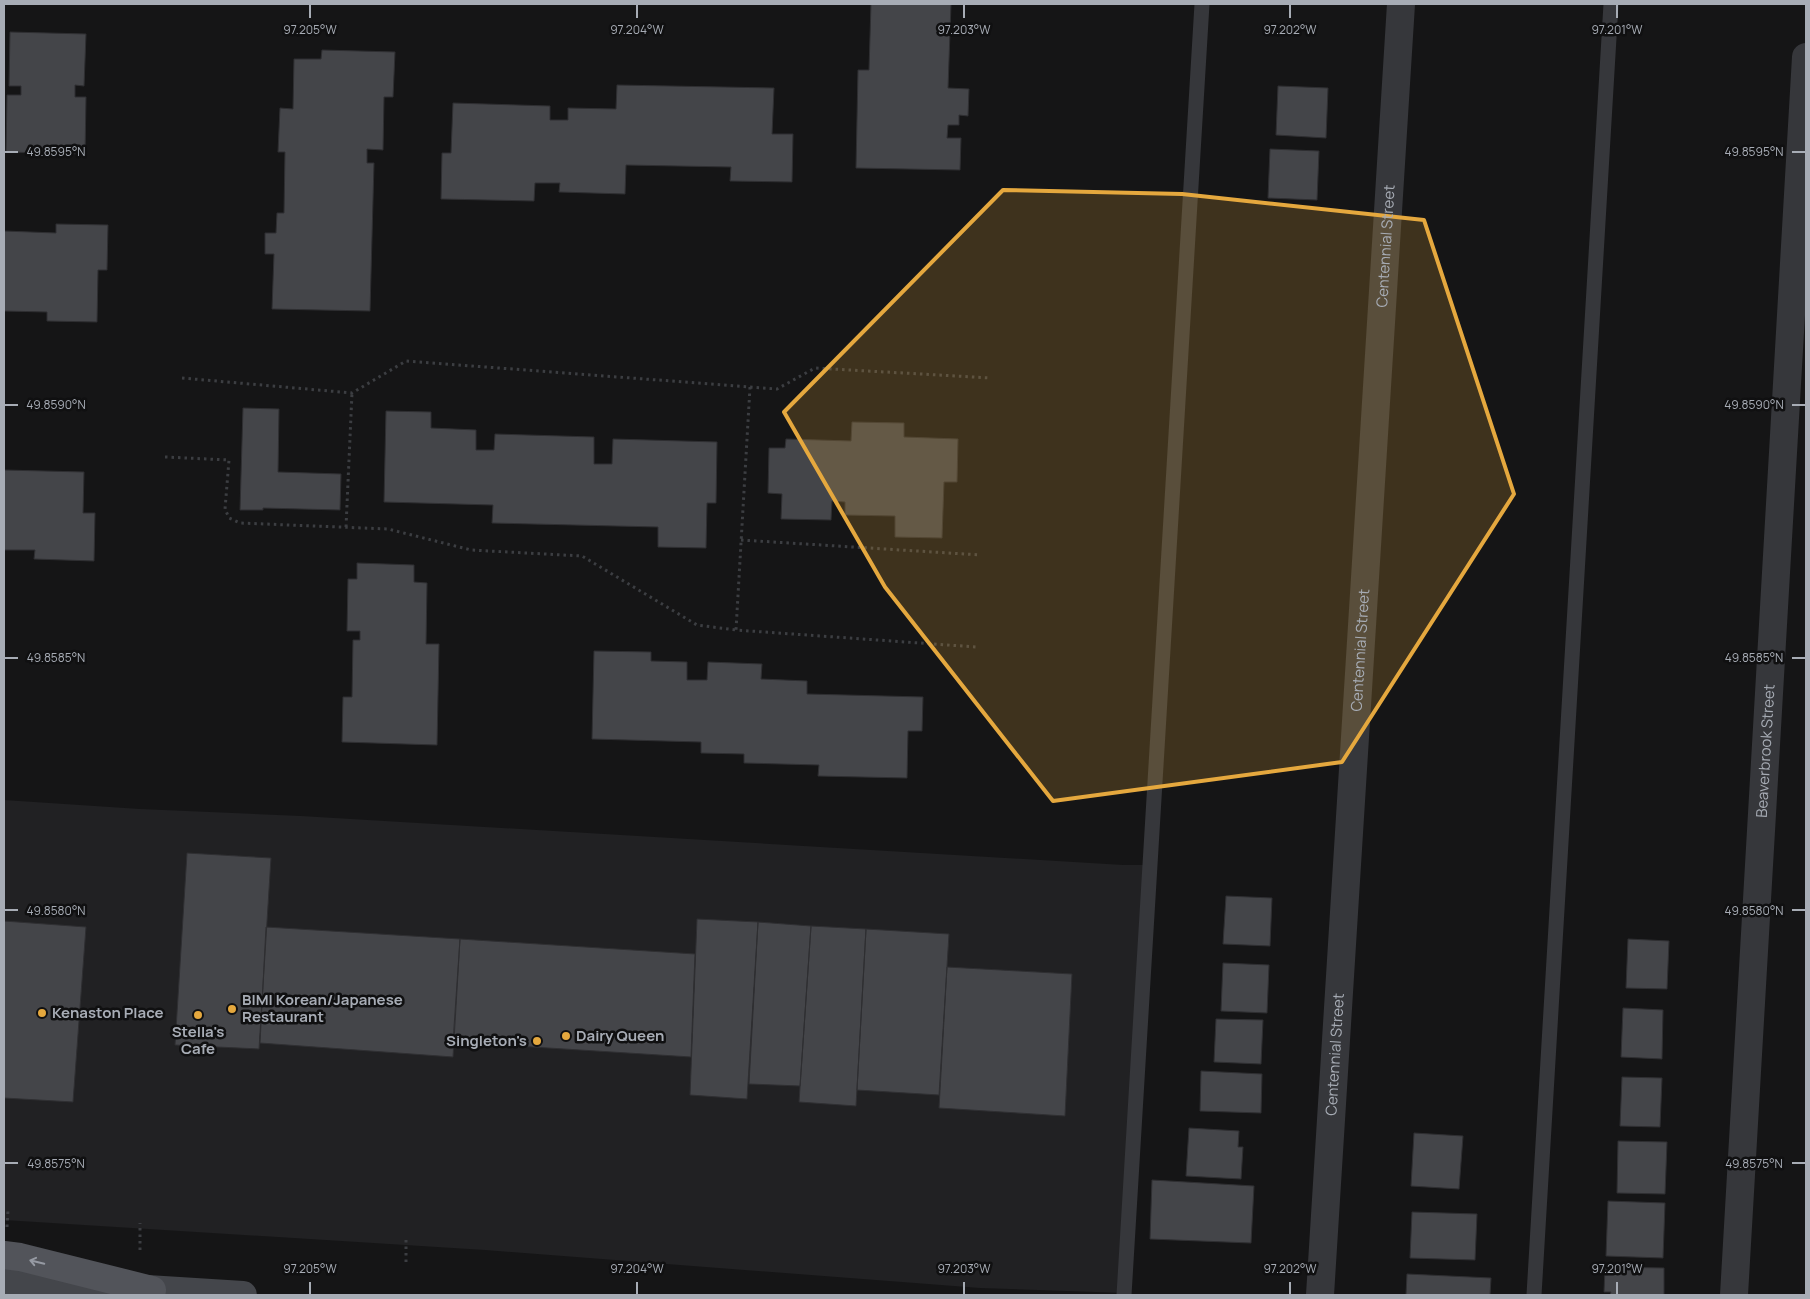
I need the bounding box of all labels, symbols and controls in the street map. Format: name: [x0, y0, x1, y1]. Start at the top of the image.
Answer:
text: 97.205°W: [283, 21, 337, 38]
text: 97.204°W: [610, 21, 664, 38]
text: 97.203°W: [938, 21, 991, 38]
text: 97.202°W: [1263, 21, 1317, 38]
text: 97.201°W: [1591, 21, 1643, 38]
text: 49.8595°N: [26, 143, 86, 160]
text: 49.8595°N: [1724, 143, 1784, 160]
street label: Centennial Street: [1371, 184, 1400, 308]
text: 49.8590°N: [26, 396, 86, 413]
text: 49.8590°N: [1724, 396, 1784, 413]
street label: Centennial Street: [1346, 588, 1374, 712]
text: 49.8585°N: [27, 649, 85, 666]
text: 49.8585°N: [1725, 649, 1783, 666]
street label: Beaverbrook Street: [1751, 683, 1780, 818]
text: 49.8580°N: [27, 902, 86, 919]
text: 49.8580°N: [1725, 902, 1784, 919]
place label: BIMI Korean/Japanese Restaurant: [242, 989, 403, 1027]
street label: Centennial Street: [1320, 993, 1349, 1116]
place label: Kenaston Place: [52, 1002, 164, 1023]
marker: BIMI Korean/Japanese Restaurant: [226, 1003, 238, 1015]
marker: Kenaston Place: [36, 1007, 48, 1019]
marker: Stella's Cafe: [192, 1009, 204, 1021]
place label: Stella's Cafe: [172, 1021, 224, 1059]
place label: Dairy Queen: [576, 1025, 664, 1046]
place label: Singleton's: [446, 1030, 527, 1051]
marker: Dairy Queen: [560, 1030, 572, 1042]
marker: Singleton's: [531, 1035, 543, 1047]
text: 49.8575°N: [27, 1155, 85, 1172]
text: 49.8575°N: [1725, 1155, 1783, 1172]
one-way arrow: [29, 1257, 45, 1266]
text: 97.205°W: [283, 1260, 337, 1277]
text: 97.204°W: [610, 1260, 664, 1277]
text: 97.203°W: [938, 1260, 991, 1277]
text: 97.202°W: [1263, 1260, 1317, 1277]
text: 97.201°W: [1591, 1260, 1643, 1277]

